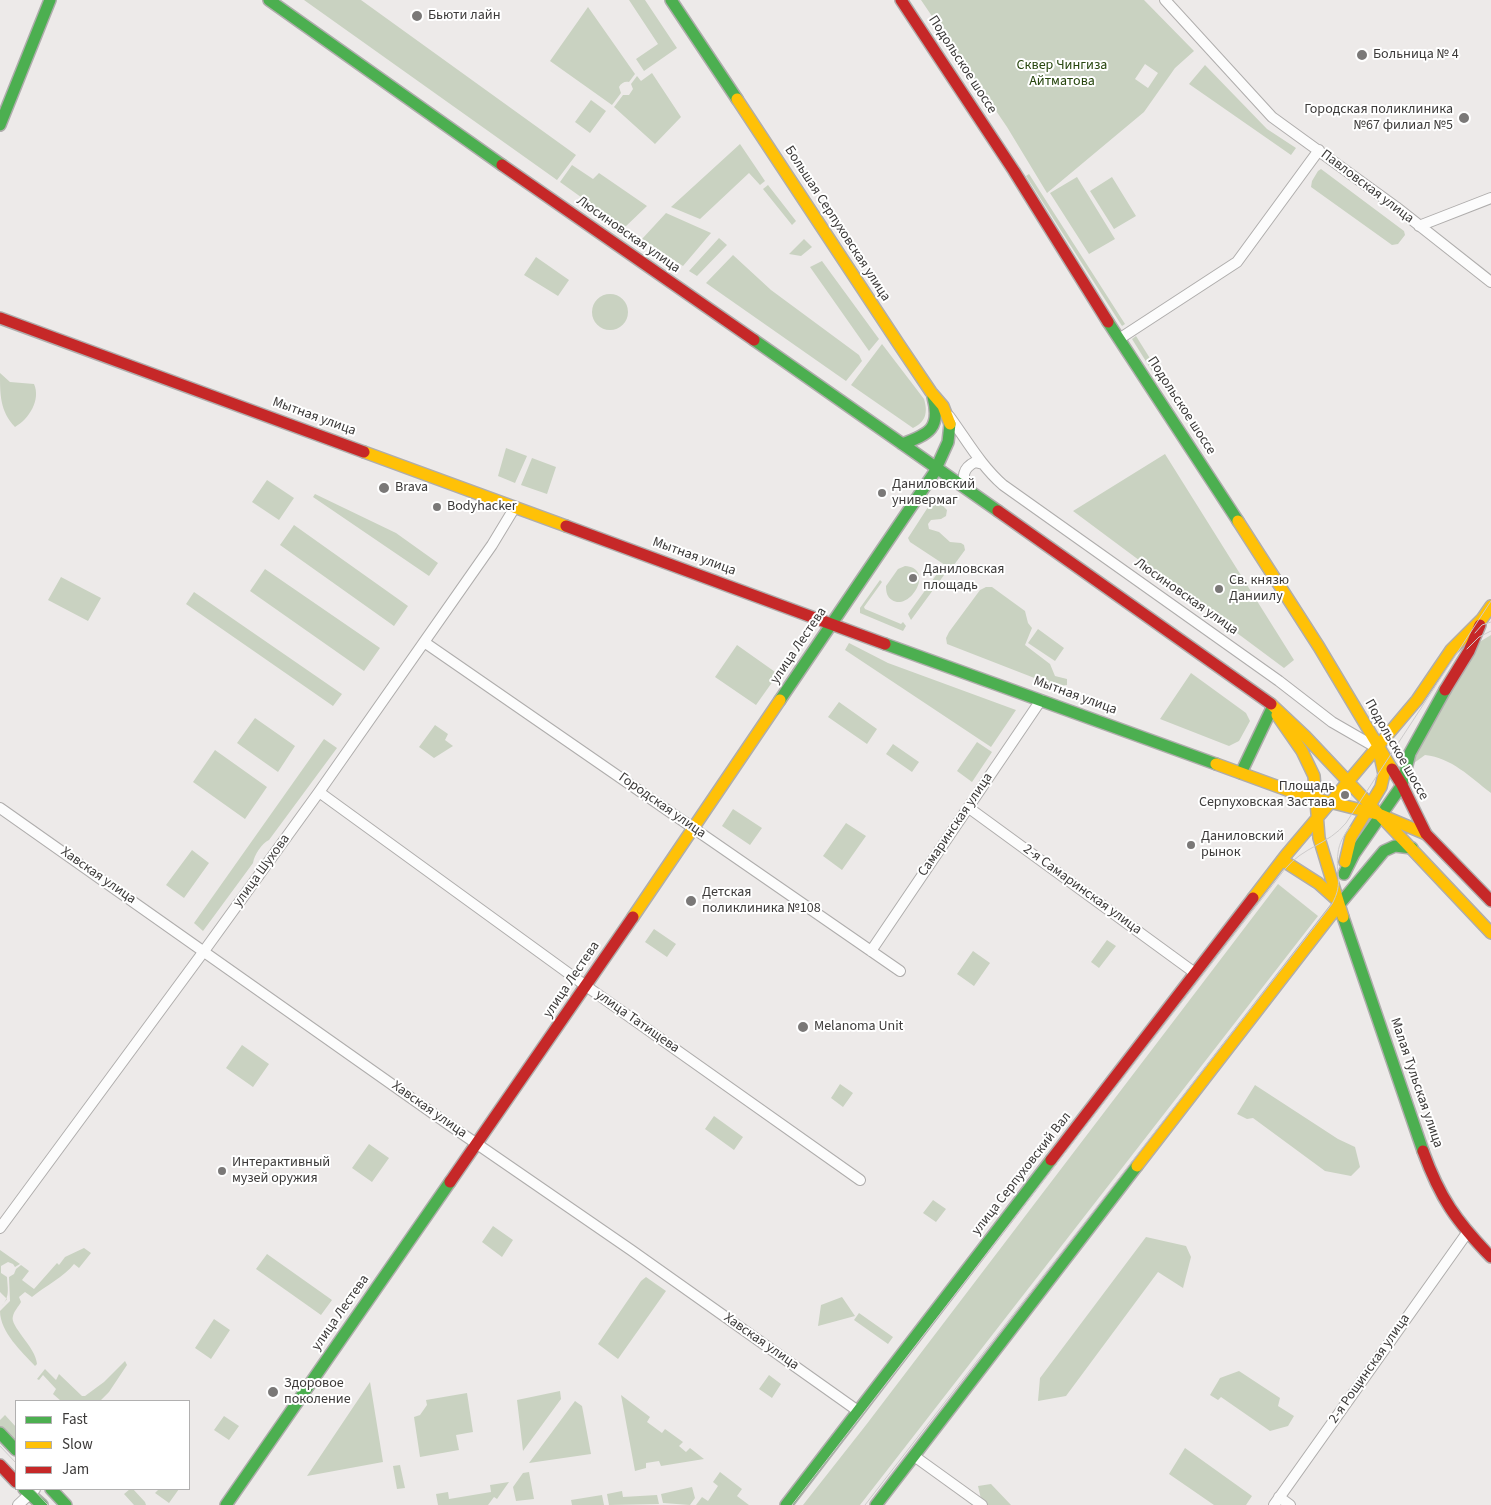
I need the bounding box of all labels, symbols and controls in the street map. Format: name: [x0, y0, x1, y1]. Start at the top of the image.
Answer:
place label: Бьюти лайн: [428, 8, 501, 24]
marker: Бьюти лайн: [410, 9, 424, 23]
street label: Подольское шоссе: [924, 13, 1000, 117]
place label: Больница № 4: [1373, 47, 1459, 63]
marker: Больница № 4: [1355, 48, 1369, 62]
park label: Сквер Чингиза Айтматова: [1017, 58, 1107, 90]
place label: Городская поликлиника №67 филиал №5: [1304, 102, 1453, 134]
marker: Городская поликлиника №67 филиал №5: [1457, 111, 1471, 125]
street label: Большая Серпуховская улица: [780, 143, 894, 305]
street label: Павловская улица: [1317, 147, 1417, 227]
street label: Люсиновская улица: [573, 193, 683, 277]
street label: Подольское шоссе: [1143, 354, 1219, 458]
street label: Мытная улица: [270, 394, 358, 440]
place label: Даниловский универмаг: [892, 477, 975, 510]
place label: Brava: [395, 480, 428, 496]
marker: Brava: [377, 481, 391, 495]
marker: Даниловский универмаг: [876, 487, 888, 499]
place label: Bodyhacker: [447, 499, 517, 515]
marker: Bodyhacker: [431, 501, 443, 513]
street label: Мытная улица: [650, 534, 738, 580]
street label: Люсиновская улица: [1131, 555, 1241, 639]
place label: Даниловская площадь: [923, 562, 1004, 594]
marker: Даниловская площадь: [907, 572, 919, 584]
place label: Св. князю Даниилу: [1229, 573, 1289, 606]
marker: Св. князю Даниилу: [1213, 583, 1225, 595]
street label: улица Лестева: [767, 604, 831, 688]
street label: Мытная улица: [1031, 673, 1119, 719]
street label: Подольское шоссе: [1360, 697, 1432, 803]
street label: Городская улица: [615, 770, 709, 842]
street label: Самаринская улица: [915, 770, 997, 880]
place label: Площадь Серпуховская Застава: [1199, 779, 1335, 812]
marker: Площадь Серпуховская Застава: [1339, 789, 1351, 801]
place label: Даниловский рынок: [1201, 829, 1284, 862]
street label: улица Шухова: [230, 831, 294, 911]
marker: Даниловский рынок: [1185, 839, 1197, 851]
street label: 2-я Самаринская улица: [1019, 841, 1145, 939]
street label: Хавская улица: [57, 844, 139, 908]
place label: Детская поликлиника №108: [702, 885, 821, 918]
marker: Детская поликлиника №108: [684, 894, 698, 908]
street label: улица Лестева: [540, 938, 604, 1022]
street label: улица Татищева: [592, 987, 682, 1057]
street label: Малая Тульская улица: [1386, 1016, 1446, 1150]
place label: Melanoma Unit: [814, 1019, 903, 1035]
marker: Melanoma Unit: [796, 1020, 810, 1034]
street label: Хавская улица: [388, 1078, 470, 1142]
street label: улица Серпуховский Вал: [969, 1109, 1075, 1239]
place label: Интерактивный музей оружия: [232, 1155, 330, 1188]
marker: Интерактивный музей оружия: [216, 1165, 228, 1177]
street label: улица Лестева: [309, 1272, 373, 1354]
street label: Хавская улица: [720, 1310, 802, 1374]
street label: 2-я Рощинская улица: [1326, 1311, 1414, 1427]
place label: Здоровое поколение: [284, 1376, 351, 1408]
marker: Здоровое поколение: [266, 1385, 280, 1399]
legend: [15, 1400, 190, 1490]
text: Fast: [62, 1409, 88, 1430]
text: Slow: [62, 1434, 93, 1455]
text: Jam: [62, 1459, 89, 1480]

